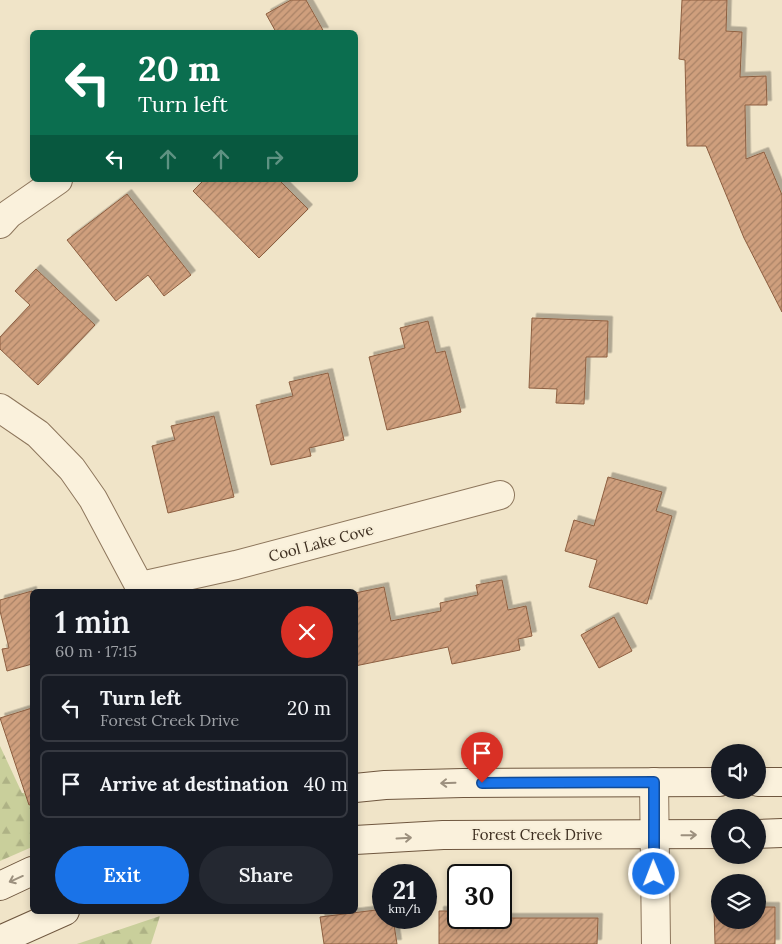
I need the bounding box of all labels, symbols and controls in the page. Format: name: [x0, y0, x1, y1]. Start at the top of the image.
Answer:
text: 20 m: [138, 46, 220, 91]
icon: left: [55, 50, 120, 115]
text: Turn left: [138, 90, 228, 118]
icon: left: [101, 145, 129, 173]
icon: ahead: [154, 145, 182, 173]
icon: ahead: [207, 145, 235, 173]
icon: right: [260, 145, 288, 173]
street label: Cool Lake Cove: [266, 519, 375, 566]
text: 1 min: [55, 603, 130, 641]
button: close: [281, 606, 333, 658]
text: 60 m · 17:15: [55, 641, 137, 661]
text: Turn left: [100, 686, 181, 710]
icon: left: [57, 694, 85, 722]
text: 20 m: [287, 696, 331, 720]
text: Forest Creek Drive: [100, 710, 239, 730]
pin: [461, 732, 503, 783]
icon: arrive: [468, 739, 496, 767]
map controls: [711, 744, 766, 929]
button: sound: [711, 744, 766, 799]
icon: arrive: [57, 770, 85, 798]
text: Arrive at destination: [100, 772, 289, 796]
text: 40 m: [304, 772, 348, 796]
one-way arrow: [440, 779, 456, 788]
button: search: [711, 809, 766, 864]
street label: Forest Creek Drive: [472, 825, 602, 844]
one-way arrow: [680, 830, 696, 839]
one-way arrow: [395, 833, 411, 842]
button: Exit: [55, 846, 189, 904]
button: Share: [199, 846, 333, 904]
position arrow: [627, 847, 679, 899]
speed limit sign: 30: [447, 864, 512, 929]
one-way arrow: [9, 874, 24, 884]
text: 21: [393, 874, 416, 906]
button: layers: [711, 874, 766, 929]
text: km/h: [388, 901, 421, 916]

